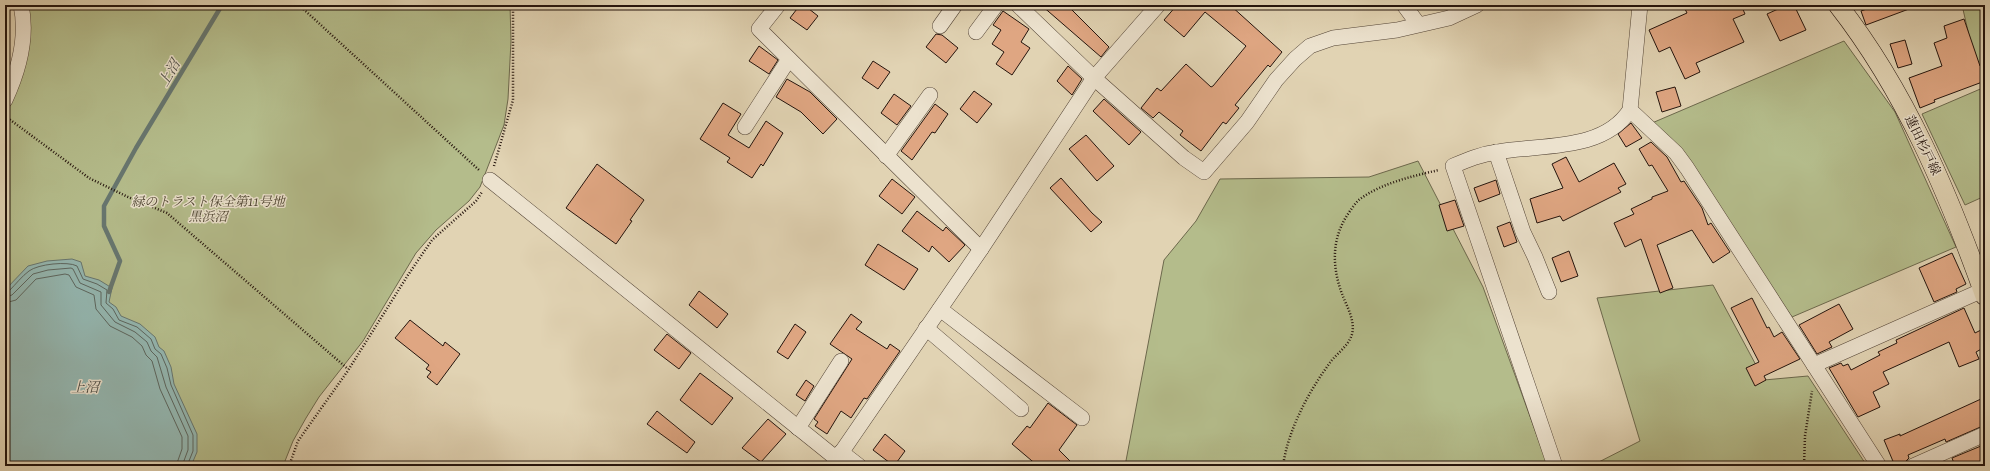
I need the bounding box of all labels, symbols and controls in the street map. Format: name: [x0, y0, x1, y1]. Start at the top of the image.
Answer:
water label: 上沼: [153, 54, 186, 90]
street label: 蓮田杉戸線: [1900, 112, 1946, 178]
park label: 緑のトラスト保全第11号地 黒浜沼: [131, 192, 287, 226]
water label: 上沼: [71, 377, 101, 397]

